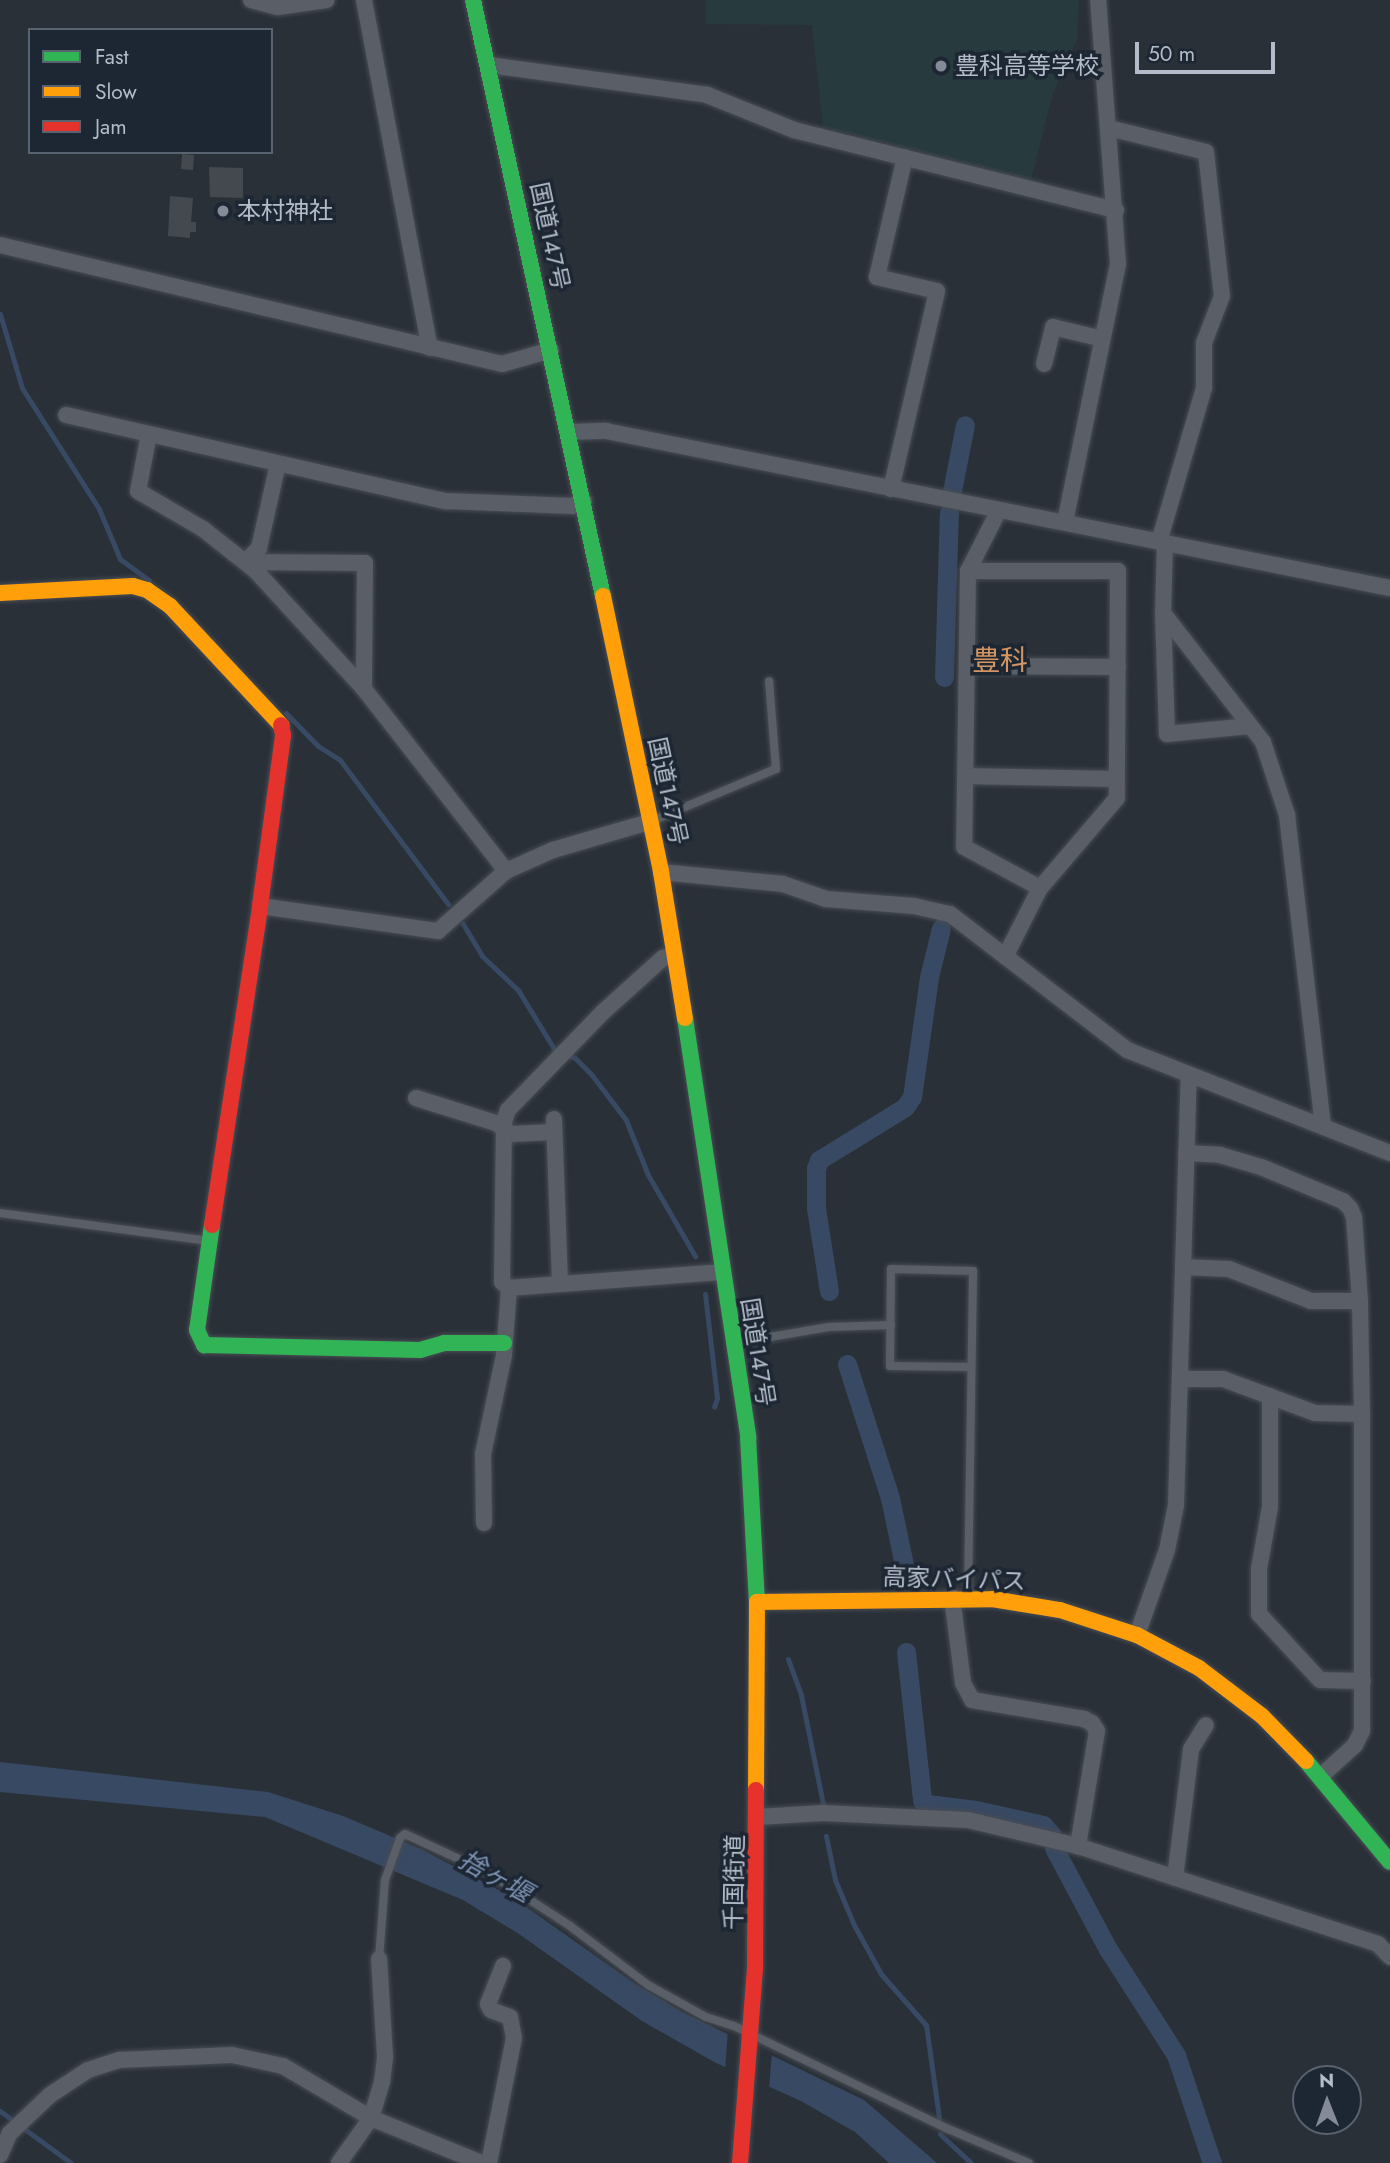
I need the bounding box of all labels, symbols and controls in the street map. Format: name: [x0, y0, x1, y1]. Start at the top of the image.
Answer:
legend: [28, 28, 273, 154]
scale bar: [1138, 28, 1278, 72]
text: 50 m: [1148, 39, 1195, 69]
text: Fast: [95, 42, 128, 72]
place label: 豊科高等学校: [955, 52, 1099, 80]
marker: 豊科高等学校: [933, 58, 949, 74]
text: Slow: [95, 77, 137, 107]
text: Jam: [95, 112, 127, 142]
street label: 国道147号: [525, 180, 575, 292]
place label: 本村神社: [237, 197, 333, 225]
marker: 本村神社: [215, 203, 231, 219]
district label: 豊科: [972, 644, 1028, 678]
street label: 国道147号: [643, 735, 693, 847]
street label: 国道147号: [735, 1296, 781, 1408]
street label: 高家バイパス: [882, 1562, 1026, 1596]
street label: 千国街道: [719, 1834, 749, 1930]
water label: 捨ヶ堰: [453, 1844, 537, 1910]
north arrow: [1292, 2065, 1362, 2135]
text: N: [1319, 2067, 1334, 2094]

